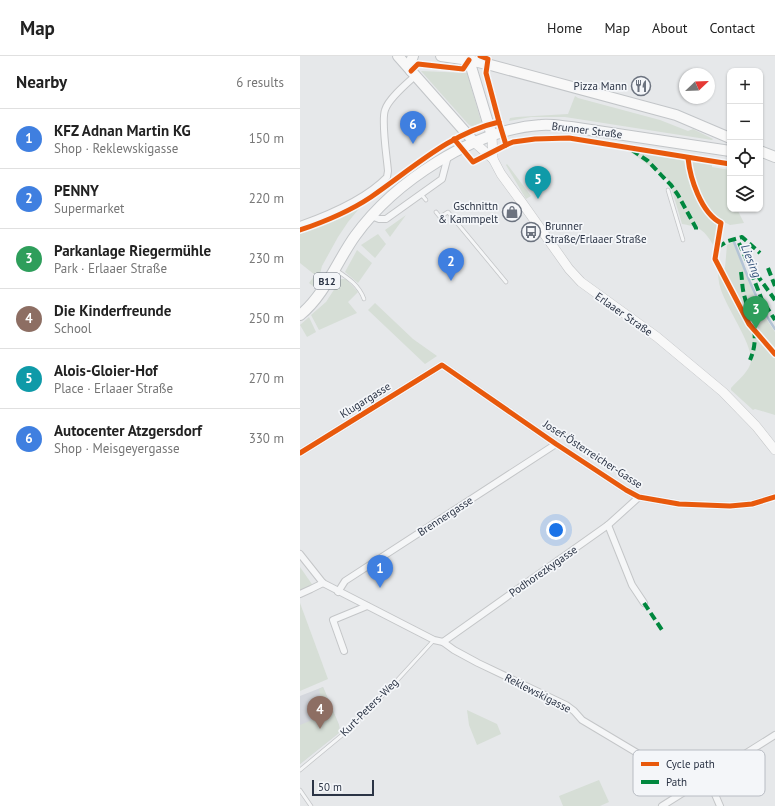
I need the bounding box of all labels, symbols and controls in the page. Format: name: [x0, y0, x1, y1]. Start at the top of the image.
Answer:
text: Map: [20, 16, 55, 40]
text: Home: [547, 19, 582, 37]
text: Map: [604, 19, 630, 37]
text: About: [652, 19, 688, 37]
text: Contact: [710, 19, 755, 37]
north arrow: [679, 68, 715, 104]
map controls: [727, 68, 763, 212]
button: +: [727, 68, 763, 104]
text: Nearby: [16, 71, 67, 93]
text: 6 results: [236, 74, 284, 91]
restaurant icon: Pizza Mann: [630, 75, 652, 97]
place label: Pizza Mann: [573, 79, 627, 93]
button: −: [727, 104, 763, 140]
pin: 6: [400, 111, 426, 144]
street label: Brunner Straße: [551, 119, 624, 141]
text: KFZ Adnan Martin KG: [54, 121, 191, 140]
text: 1: [25, 130, 33, 147]
text: 150 m: [249, 130, 284, 147]
text: Shop · Reklewskigasse: [54, 140, 178, 157]
button: locate: [727, 140, 763, 176]
pin: 5: [525, 166, 551, 199]
button: layers: [727, 176, 763, 212]
text: PENNY: [54, 181, 99, 200]
text: 2: [25, 190, 33, 207]
text: 220 m: [249, 190, 284, 207]
place label: Gschnittn & Kammpelt: [438, 199, 498, 226]
text: Supermarket: [54, 200, 124, 217]
shop icon: Gschnittn & Kammpelt: [501, 201, 523, 223]
place label: Brunner Straße/Erlaaer Straße: [545, 219, 647, 246]
bus stop icon: Brunner Straße/Erlaaer Straße: [520, 221, 542, 243]
text: Parkanlage Riegermühle: [54, 241, 211, 260]
water label: Liesing: [738, 242, 765, 280]
pin: 2: [438, 248, 464, 281]
text: 3: [25, 250, 33, 267]
text: 230 m: [249, 250, 284, 267]
text: Park · Erlaaer Straße: [54, 260, 167, 277]
road number: B12: [314, 273, 340, 289]
street label: Erlaaer Straße: [593, 289, 656, 339]
pin: 3: [743, 296, 769, 329]
text: Die Kinderfreunde: [54, 301, 171, 320]
text: 4: [25, 310, 33, 327]
text: 250 m: [249, 310, 284, 327]
text: School: [54, 320, 92, 337]
text: Alois-Gloier-Hof: [54, 361, 158, 380]
text: 5: [25, 370, 33, 387]
text: 270 m: [249, 370, 284, 387]
street label: Klugargasse: [337, 379, 393, 421]
text: Place · Erlaaer Straße: [54, 380, 173, 397]
street label: Josef-Österreicher-Gasse: [540, 416, 646, 492]
text: Autocenter Atzgersdorf: [54, 421, 202, 440]
text: 6: [25, 430, 33, 447]
text: 330 m: [249, 430, 284, 447]
text: Shop · Meisgeyergasse: [54, 440, 180, 457]
street label: Brennergasse: [415, 493, 476, 539]
your location: [546, 520, 566, 540]
street label: Podhorezkygasse: [506, 542, 580, 600]
pin: 1: [367, 555, 393, 588]
street label: Reklewskigasse: [502, 670, 574, 716]
street label: Kurt-Peters-Weg: [337, 675, 401, 739]
pin: 4: [307, 696, 333, 729]
legend: [633, 750, 765, 796]
text: Cycle path: [666, 757, 715, 771]
text: Path: [666, 775, 687, 789]
scale bar: [312, 778, 374, 797]
text: 50 m: [318, 780, 342, 794]

